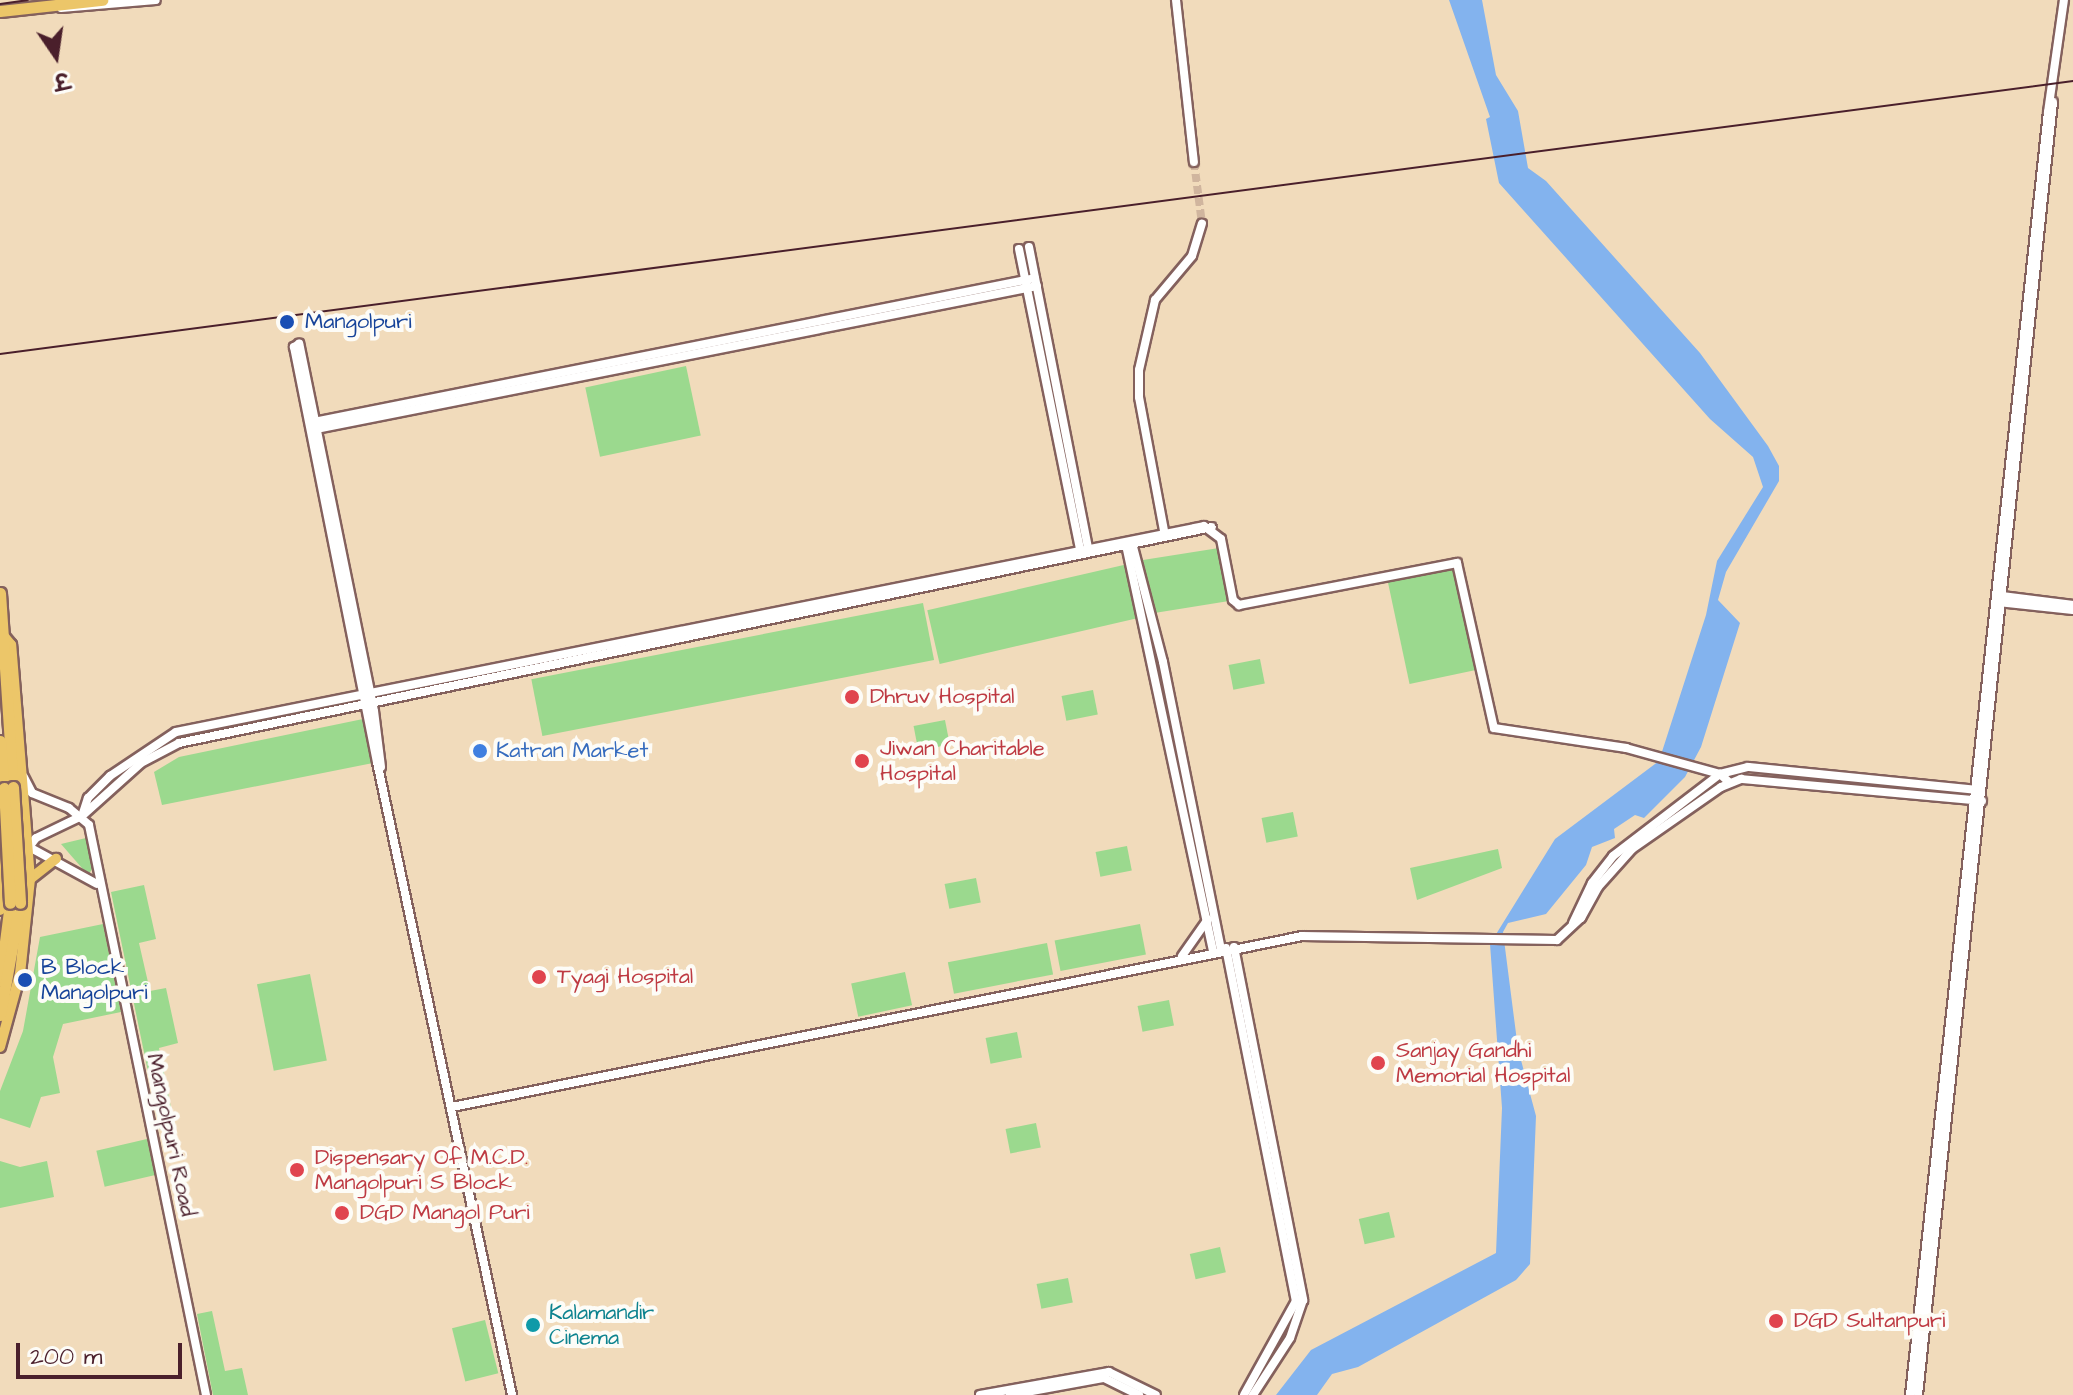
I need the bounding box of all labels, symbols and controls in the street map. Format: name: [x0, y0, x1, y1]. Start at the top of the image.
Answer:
north arrow: [16, 16, 96, 96]
text: उ: [51, 63, 72, 97]
place label: Mangolpuri: [305, 309, 411, 335]
marker: Mangolpuri: [276, 311, 298, 333]
place label: Dhruv Hospital: [870, 684, 1015, 710]
marker: Dhruv Hospital: [841, 686, 863, 708]
place label: Jiwan Charitable Hospital: [880, 735, 1045, 786]
place label: Katran Market: [496, 738, 648, 764]
marker: Katran Market: [471, 742, 489, 760]
marker: Jiwan Charitable Hospital: [851, 750, 873, 772]
place label: B Block Mangolpuri: [41, 954, 147, 1006]
place label: Tyagi Hospital: [557, 964, 693, 990]
marker: Tyagi Hospital: [528, 966, 550, 988]
marker: B Block Mangolpuri: [16, 971, 34, 989]
place label: Sanjay Gandhi Memorial Hospital: [1396, 1037, 1570, 1088]
street label: Mangolpuri Road: [141, 1051, 201, 1219]
marker: Sanjay Gandhi Memorial Hospital: [1367, 1052, 1389, 1074]
place label: Dispensary Of M.C.D. Mangolpuri S Block: [315, 1144, 528, 1196]
marker: Dispensary Of M.C.D. Mangolpuri S Block: [286, 1159, 308, 1181]
place label: DGD Mangol Puri: [360, 1200, 530, 1226]
marker: DGD Mangol Puri: [331, 1202, 353, 1224]
place label: Kalamandir Cinema: [549, 1299, 654, 1350]
place label: DGD Sultanpuri: [1794, 1308, 1945, 1334]
marker: DGD Sultanpuri: [1765, 1310, 1787, 1332]
marker: Kalamandir Cinema: [524, 1316, 542, 1334]
scale bar: [20, 1327, 186, 1377]
text: 200 m: [30, 1340, 102, 1374]

